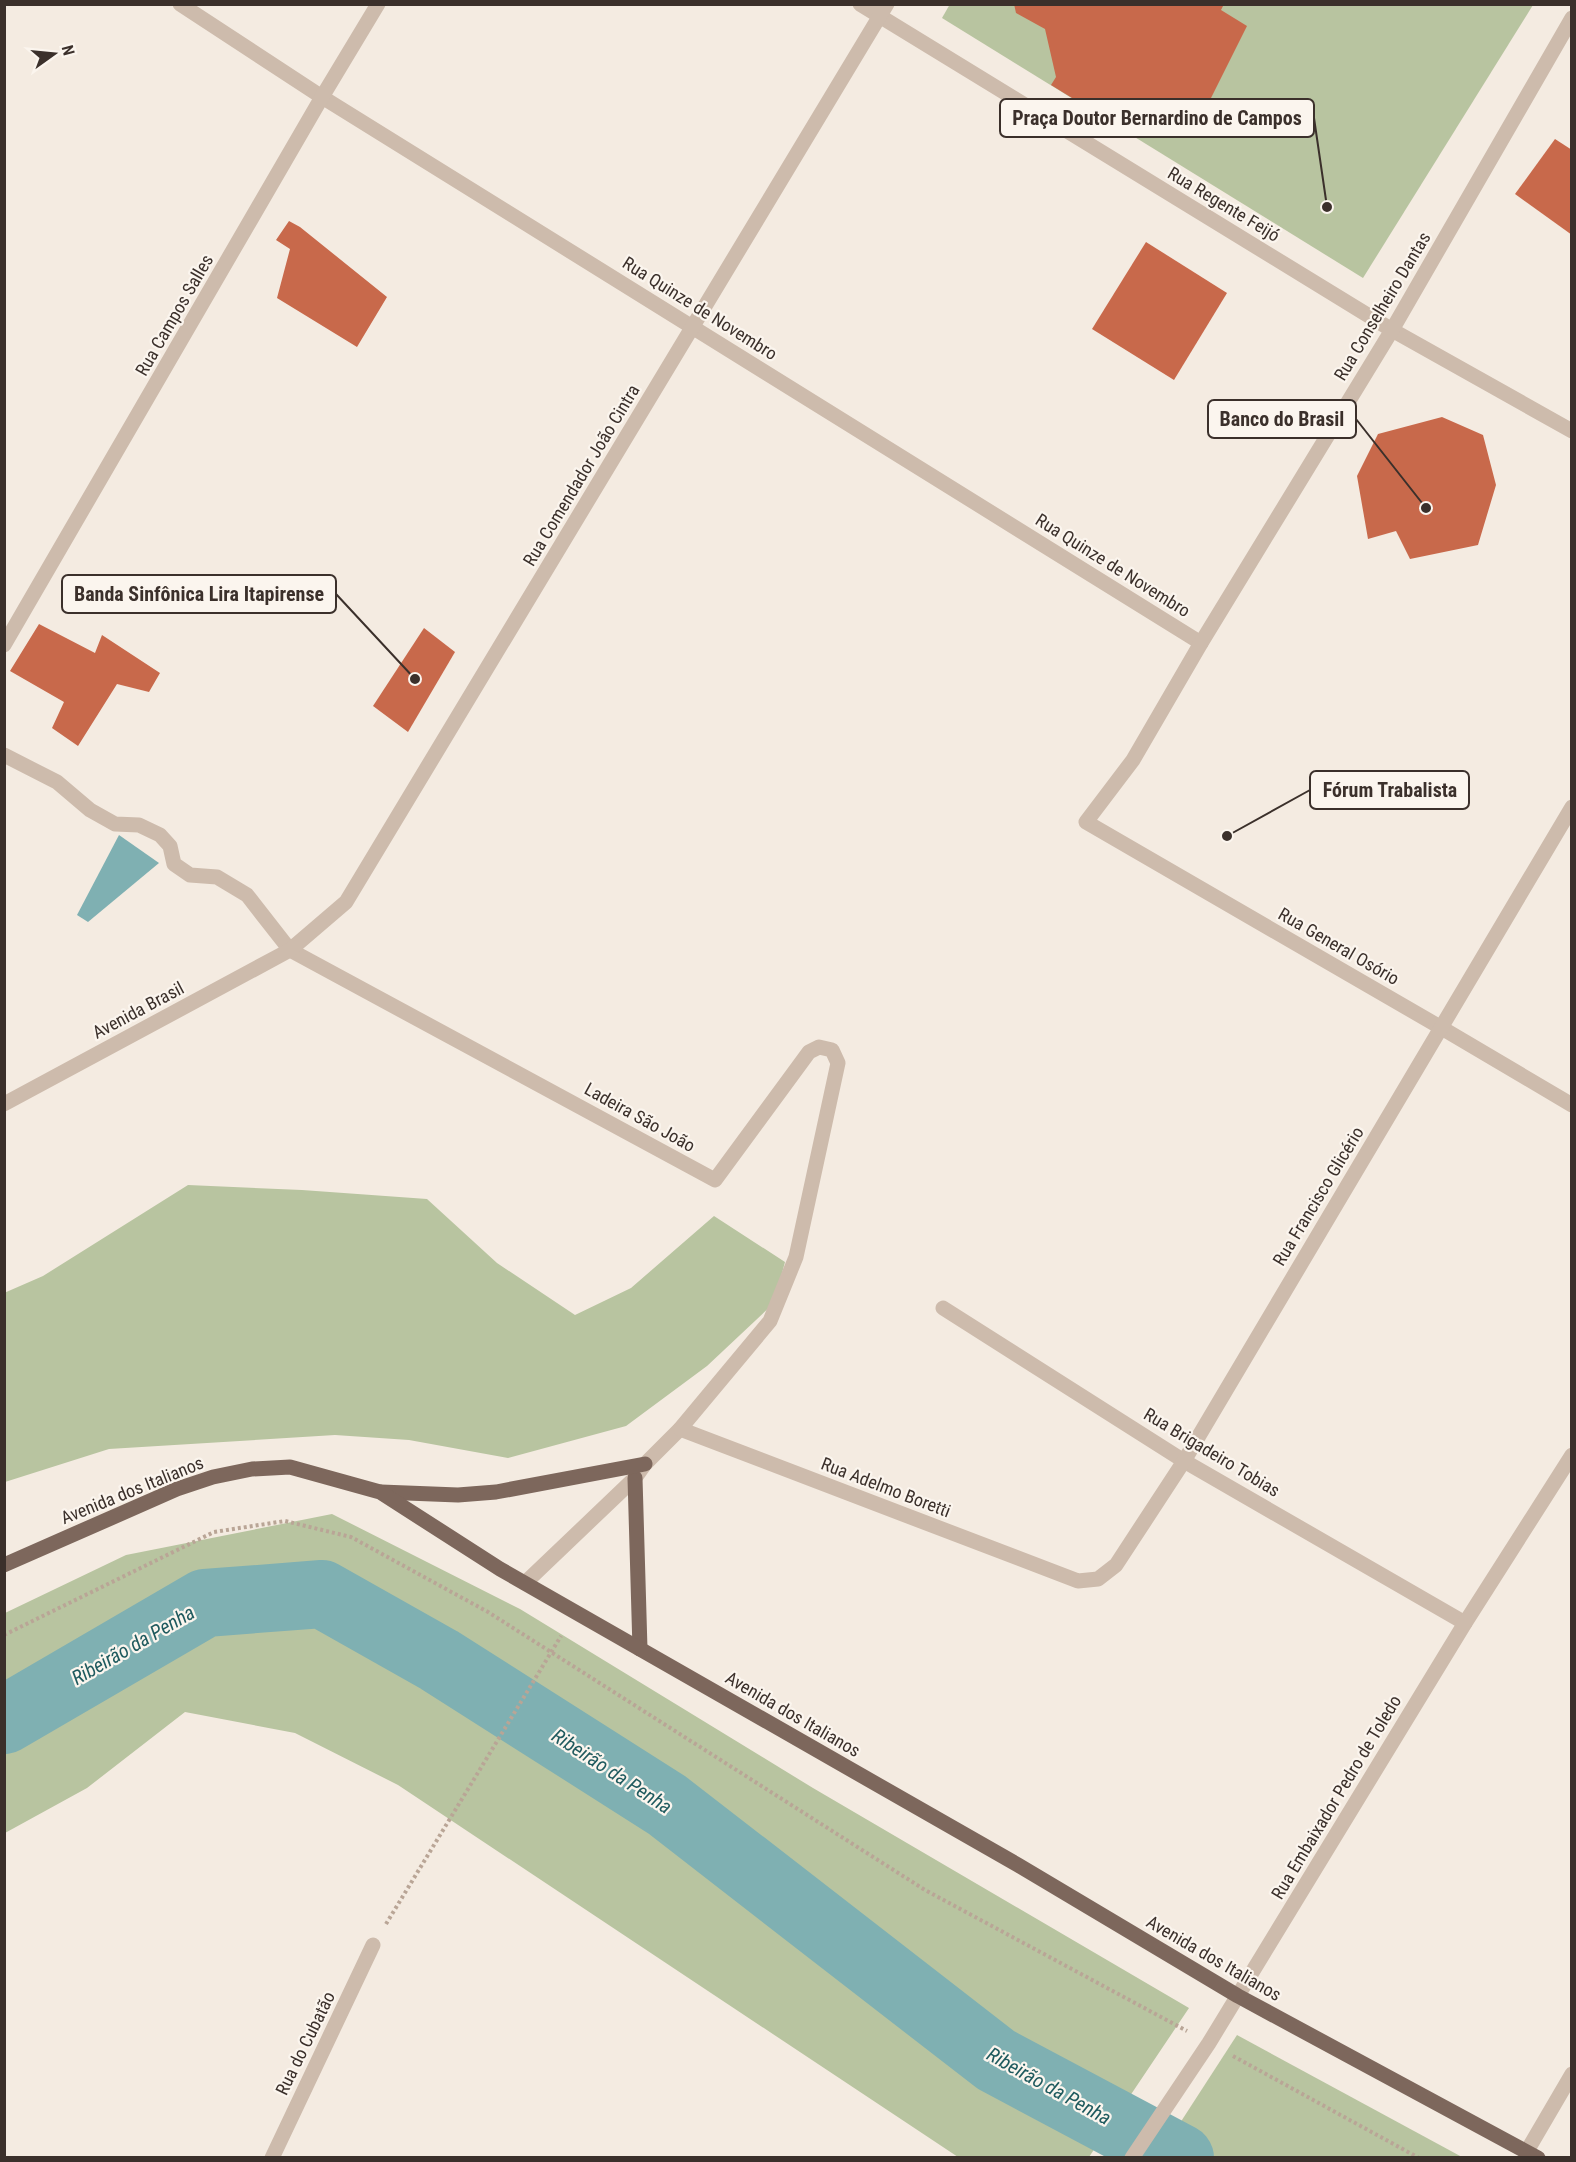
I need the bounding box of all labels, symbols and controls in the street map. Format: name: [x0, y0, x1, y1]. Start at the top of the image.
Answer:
north arrow: [24, 24, 84, 84]
text: N: [58, 43, 78, 57]
callout: Praça Doutor Bernardino de Campos: [1000, 99, 1314, 137]
text: Praça Doutor Bernardino de Campos: [1012, 106, 1302, 130]
street label: Rua Regente Feijó: [1164, 162, 1284, 246]
street label: Rua Conselheiro Dantas: [1329, 228, 1435, 384]
street label: Rua Campos Salles: [131, 251, 217, 379]
street label: Rua Quinze de Novembro: [619, 252, 781, 364]
street label: Rua Comendador João Cintra: [519, 381, 643, 569]
callout: Banco do Brasil: [1208, 400, 1356, 438]
text: Banco do Brasil: [1220, 407, 1344, 431]
street label: Rua Quinze de Novembro: [1032, 509, 1194, 621]
callout: Banda Sinfônica Lira Itapirense: [62, 575, 336, 613]
text: Banda Sinfônica Lira Itapirense: [74, 582, 324, 606]
callout: Fórum Trabalista: [1310, 771, 1469, 809]
text: Fórum Trabalista: [1323, 778, 1457, 802]
street label: Rua General Osório: [1275, 903, 1403, 989]
street label: Avenida Brasil: [89, 977, 187, 1043]
street label: Ladeira São João: [581, 1078, 699, 1156]
street label: Rua Francisco Glicério: [1268, 1123, 1368, 1269]
street label: Rua Brigadeiro Tobias: [1140, 1403, 1284, 1501]
street label: Avenida dos Italianos: [58, 1452, 206, 1528]
street label: Rua Adelmo Boretti: [818, 1453, 954, 1521]
water label: Ribeirão da Penha: [67, 1600, 199, 1690]
street label: Avenida dos Italianos: [722, 1667, 864, 1761]
street label: Rua Embaixador Pedro de Toledo: [1267, 1691, 1405, 1903]
water label: Ribeirão da Penha: [548, 1723, 676, 1819]
street label: Avenida dos Italianos: [1143, 1911, 1285, 2005]
street label: Rua do Cubatão: [271, 1988, 339, 2098]
water label: Ribeirão da Penha: [983, 2042, 1115, 2130]

